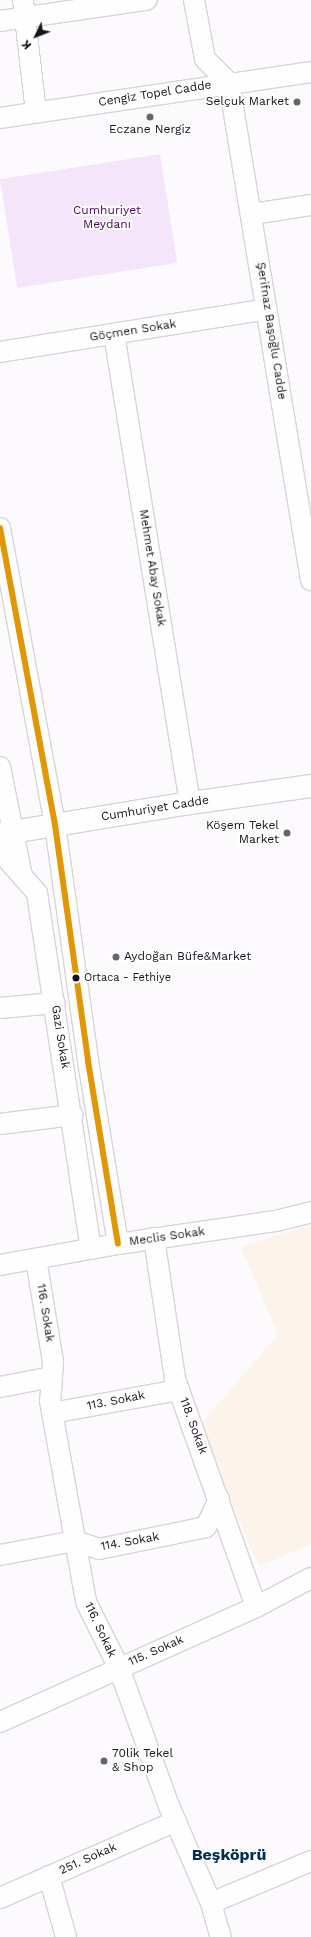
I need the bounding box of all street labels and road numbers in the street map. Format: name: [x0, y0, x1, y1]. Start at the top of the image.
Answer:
street label: Cengiz Topel Cadde: [97, 78, 213, 110]
street label: Şerifnaz Başoğlu Cadde: [253, 261, 289, 401]
street label: Göçmen Sokak: [89, 317, 177, 345]
street label: Mehmet Abay Sokak: [136, 508, 168, 628]
street label: Cumhuriyet Cadde: [100, 793, 210, 825]
street label: Gazi Sokak: [48, 1004, 72, 1070]
street label: Meclis Sokak: [128, 1225, 206, 1249]
street label: 116. Sokak: [33, 1283, 57, 1343]
street label: 113. Sokak: [86, 1388, 146, 1414]
street label: 118. Sokak: [176, 1396, 210, 1456]
street label: 114. Sokak: [100, 1530, 160, 1554]
street label: 116. Sokak: [81, 1600, 119, 1660]
street label: 115. Sokak: [126, 1632, 186, 1670]
street label: 251. Sokak: [57, 1840, 119, 1878]

